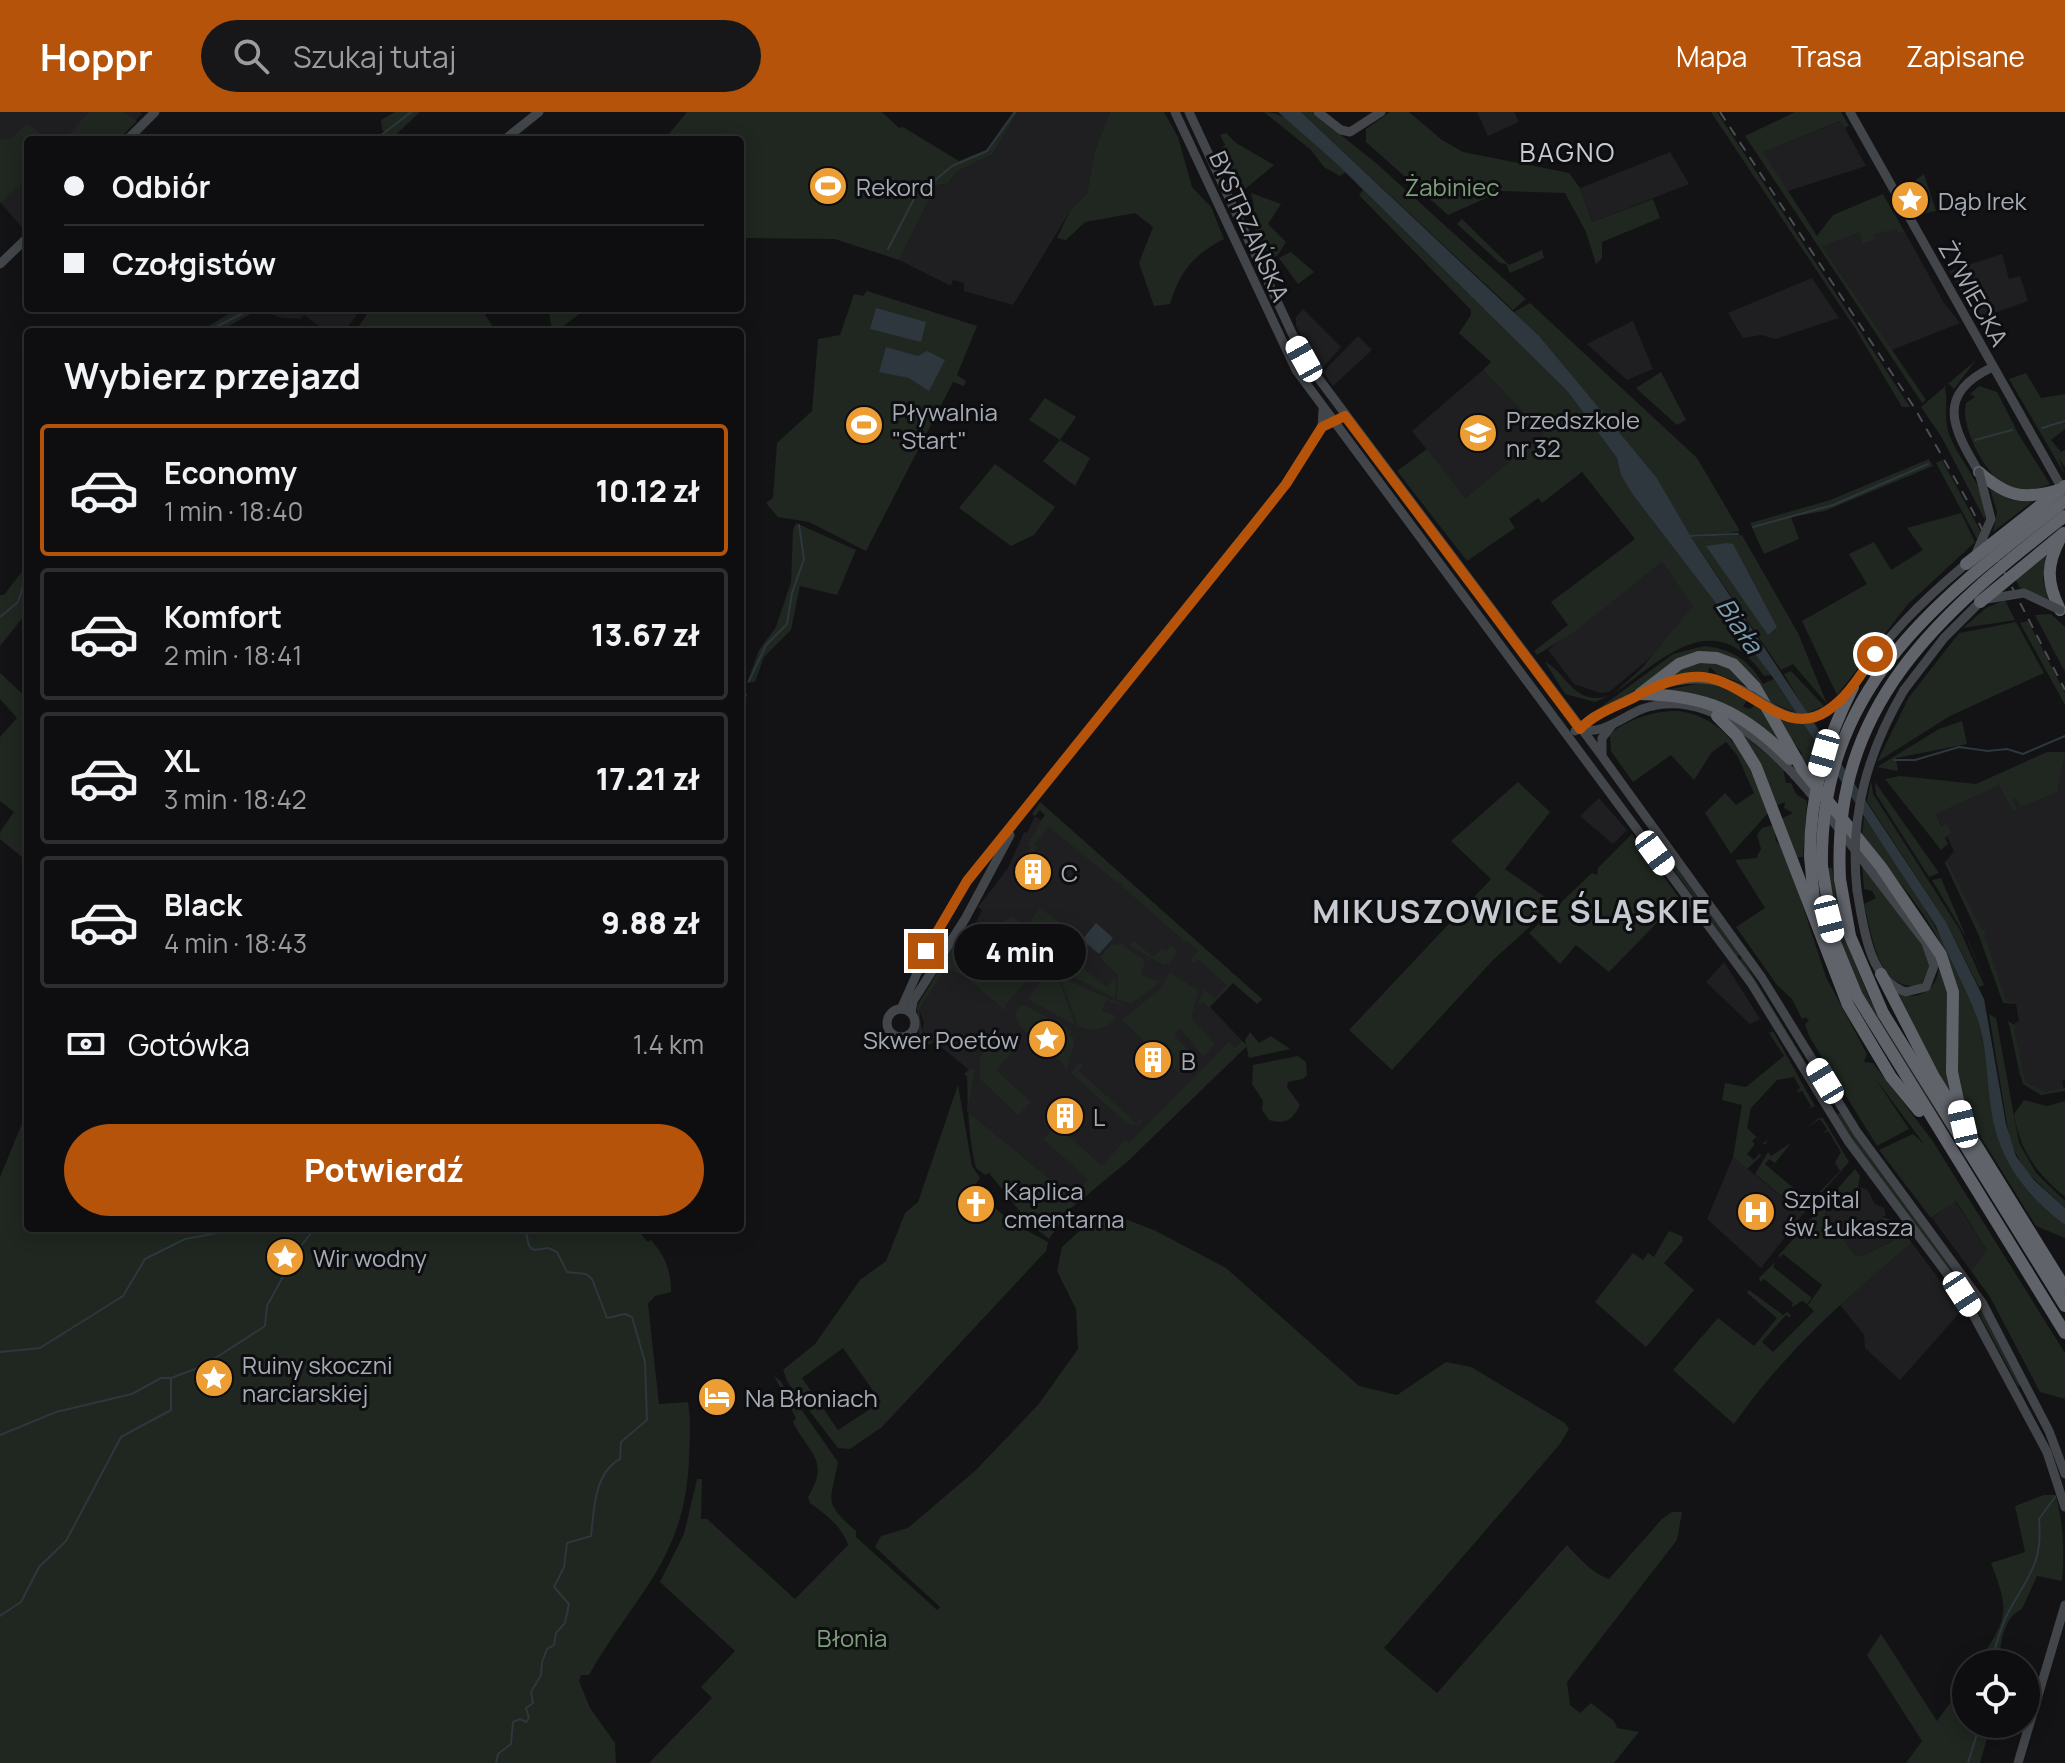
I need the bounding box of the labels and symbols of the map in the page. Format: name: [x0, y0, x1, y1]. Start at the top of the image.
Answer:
district label: BAGNO: [1520, 134, 1616, 170]
street label: BYSTRZAŃSKA: [1202, 146, 1298, 306]
sports icon: Rekord: [807, 165, 849, 207]
place label: Rekord: [856, 170, 934, 203]
park label: Żabiniec: [1404, 170, 1500, 203]
place icon: Dąb Irek: [1889, 179, 1931, 221]
place label: Dąb Irek: [1938, 184, 2028, 217]
street label: ŻYWIECKA: [1931, 234, 2017, 352]
car: [1282, 332, 1326, 386]
place label: Pływalnia "Start": [892, 395, 998, 456]
place label: Przedszkole nr 32: [1506, 403, 1640, 464]
sports icon: Pływalnia "Start": [843, 404, 885, 446]
school or university icon: Przedszkole nr 32: [1457, 412, 1499, 454]
water label: Biała: [1708, 590, 1773, 661]
route start: [1857, 636, 1893, 672]
car: [1806, 727, 1842, 779]
car: [1631, 827, 1679, 879]
building icon: C: [1012, 851, 1054, 893]
place label: C: [1061, 856, 1078, 889]
district label: MIKUSZOWICE ŚLĄSKIE: [1312, 889, 1712, 933]
car: [1812, 893, 1846, 945]
callout: 4 min: [954, 923, 1086, 979]
route end: [908, 933, 944, 969]
place icon: Skwer Poetów: [1026, 1018, 1068, 1060]
place label: Skwer Poetów: [863, 1023, 1019, 1056]
building icon: B: [1132, 1039, 1174, 1081]
place label: B: [1181, 1044, 1196, 1077]
car: [1802, 1054, 1848, 1108]
building icon: L: [1044, 1095, 1086, 1137]
car: [1946, 1098, 1980, 1150]
place label: L: [1093, 1100, 1105, 1133]
place label: Kaplica cmentarna: [1004, 1174, 1125, 1235]
place label: Szpital św. Łukasza: [1784, 1182, 1913, 1243]
church icon: Kaplica cmentarna: [955, 1183, 997, 1225]
hospital icon: Szpital św. Łukasza: [1735, 1191, 1777, 1233]
place icon: Wir wodny: [264, 1236, 306, 1278]
place label: Wir wodny: [313, 1241, 427, 1274]
car: [1939, 1267, 1985, 1321]
place label: Ruiny skoczni narciarskiej: [242, 1348, 393, 1409]
place icon: Ruiny skoczni narciarskiej: [193, 1357, 235, 1399]
hotel icon: Na Błoniach: [696, 1376, 738, 1418]
place label: Na Błoniach: [745, 1381, 878, 1414]
park label: Błonia: [817, 1621, 887, 1654]

